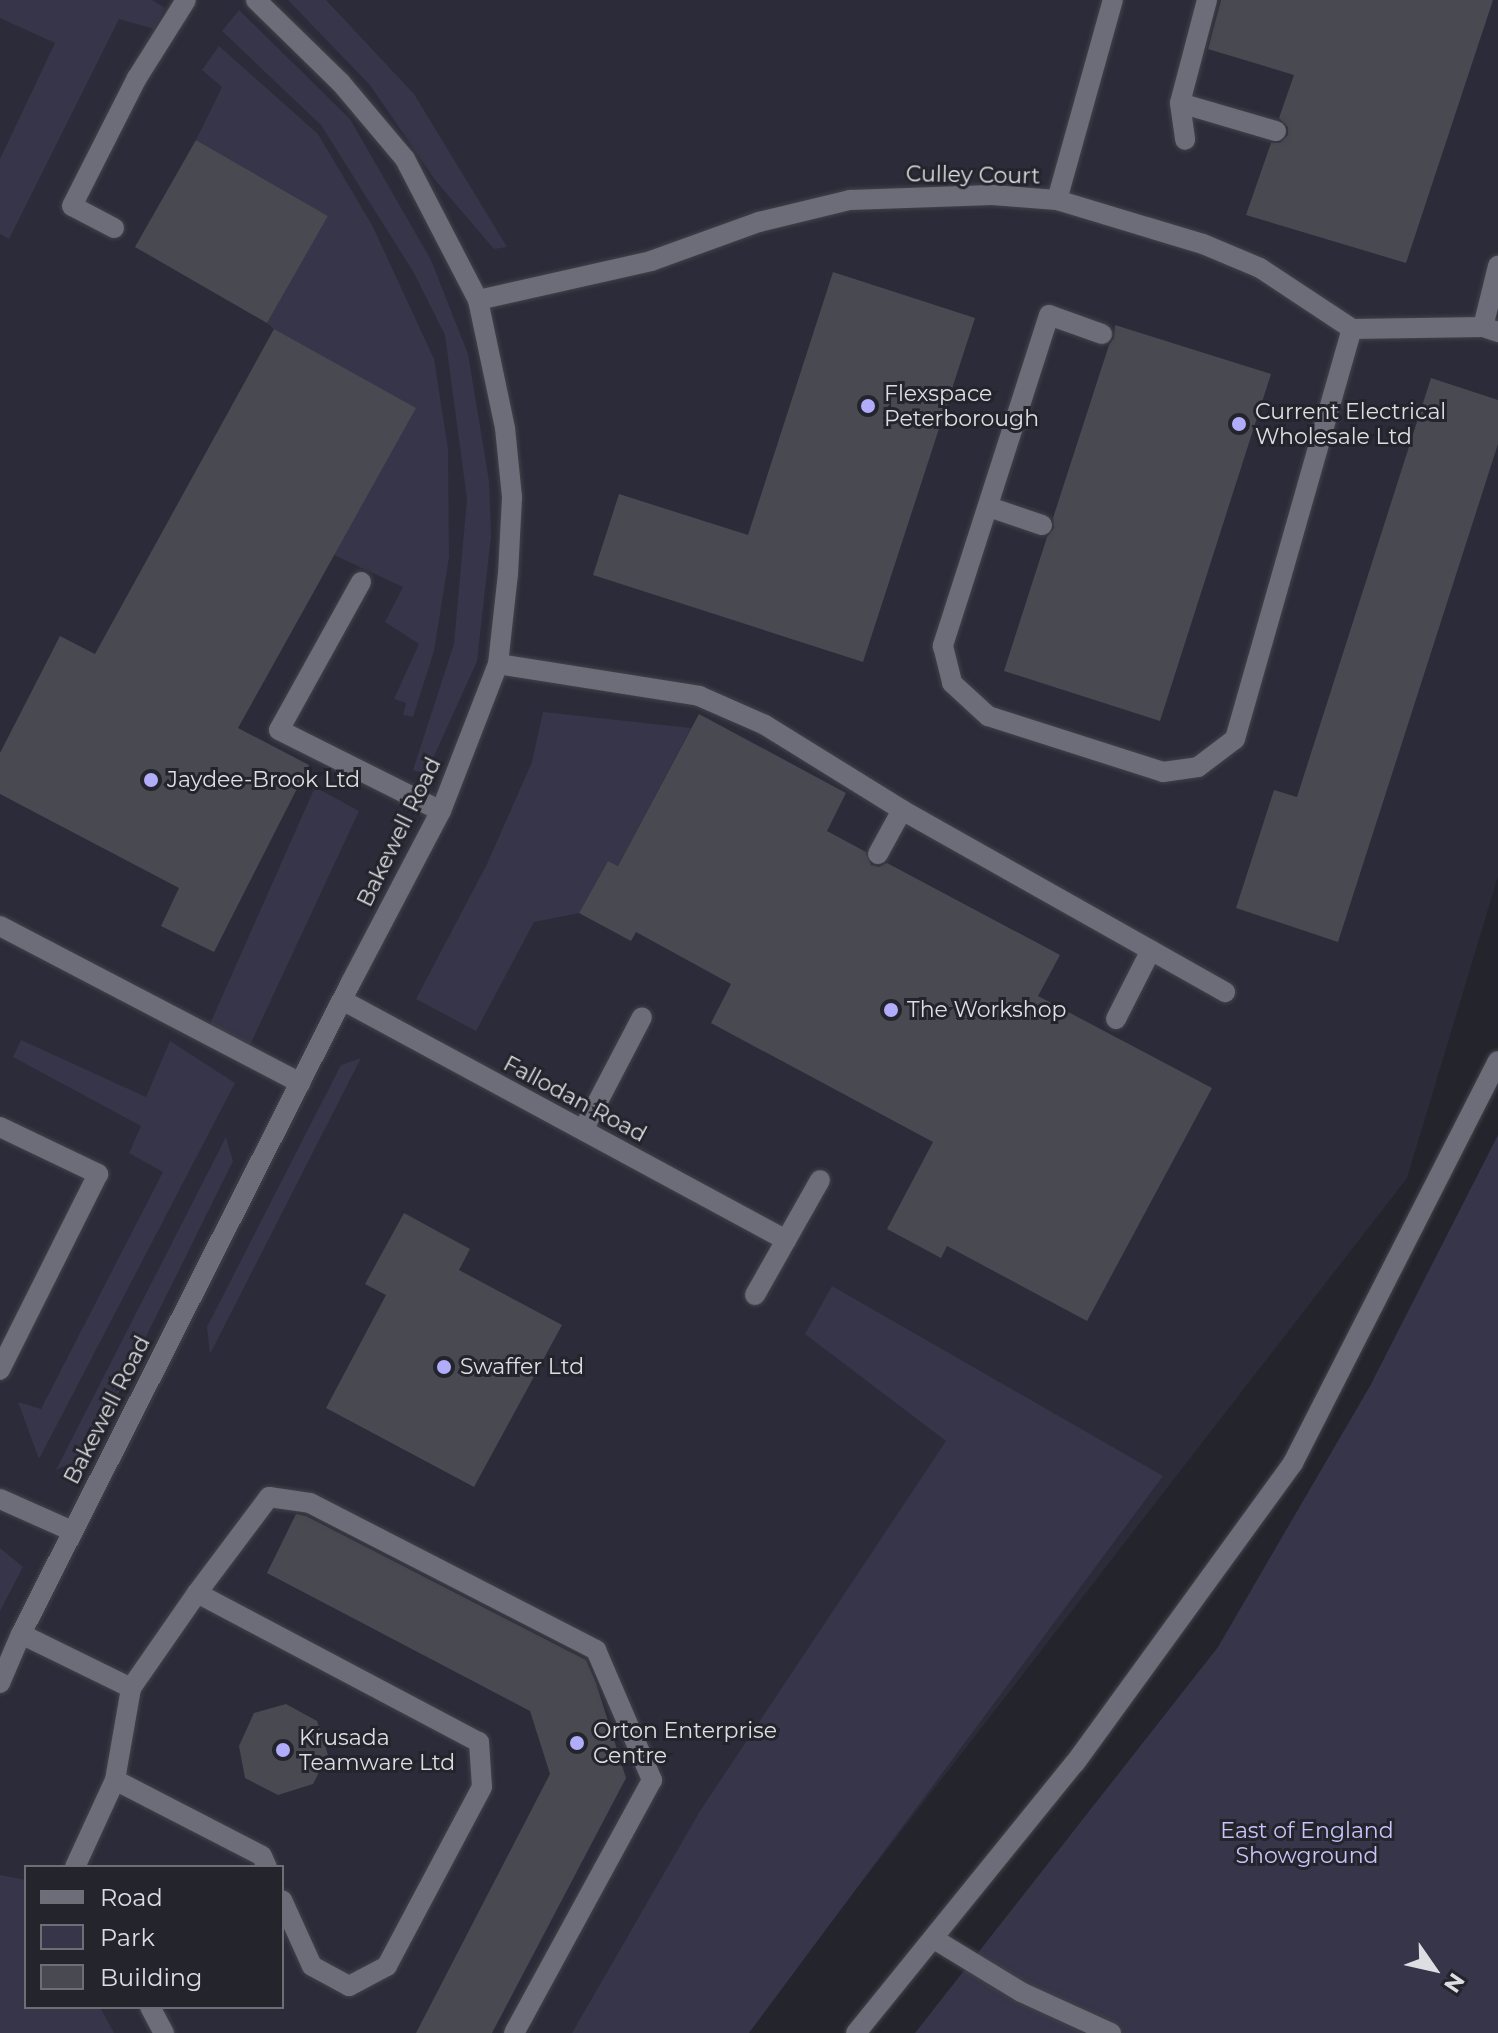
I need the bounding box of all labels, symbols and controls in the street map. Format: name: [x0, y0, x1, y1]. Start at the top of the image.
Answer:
street label: Culley Court: [906, 161, 1040, 189]
place label: Flexspace Peterborough: [884, 380, 1039, 432]
marker: Flexspace Peterborough: [859, 397, 877, 415]
place label: Current Electrical Wholesale Ltd: [1255, 398, 1446, 450]
marker: Current Electrical Wholesale Ltd: [1230, 415, 1248, 433]
street label: Bakewell Road: [351, 753, 447, 911]
place label: Jaydee-Brook Ltd: [167, 767, 360, 793]
marker: Jaydee-Brook Ltd: [142, 771, 160, 789]
place label: The Workshop: [907, 997, 1066, 1023]
marker: The Workshop: [882, 1001, 900, 1019]
street label: Fallodan Road: [499, 1050, 651, 1148]
street label: Bakewell Road: [58, 1332, 156, 1488]
place label: Swaffer Ltd: [460, 1354, 584, 1380]
marker: Swaffer Ltd: [435, 1358, 453, 1376]
place label: Orton Enterprise Centre: [593, 1717, 777, 1768]
place label: Krusada Teamware Ltd: [299, 1724, 455, 1776]
marker: Orton Enterprise Centre: [568, 1734, 586, 1752]
marker: Krusada Teamware Ltd: [274, 1741, 292, 1759]
park label: East of England Showground: [1220, 1817, 1394, 1868]
legend: [24, 1865, 284, 2009]
text: Road: [100, 1883, 163, 1912]
text: Park: [100, 1923, 155, 1952]
north arrow: [1394, 1929, 1474, 2009]
text: Building: [100, 1963, 203, 1992]
text: N: [1438, 1968, 1470, 1998]

